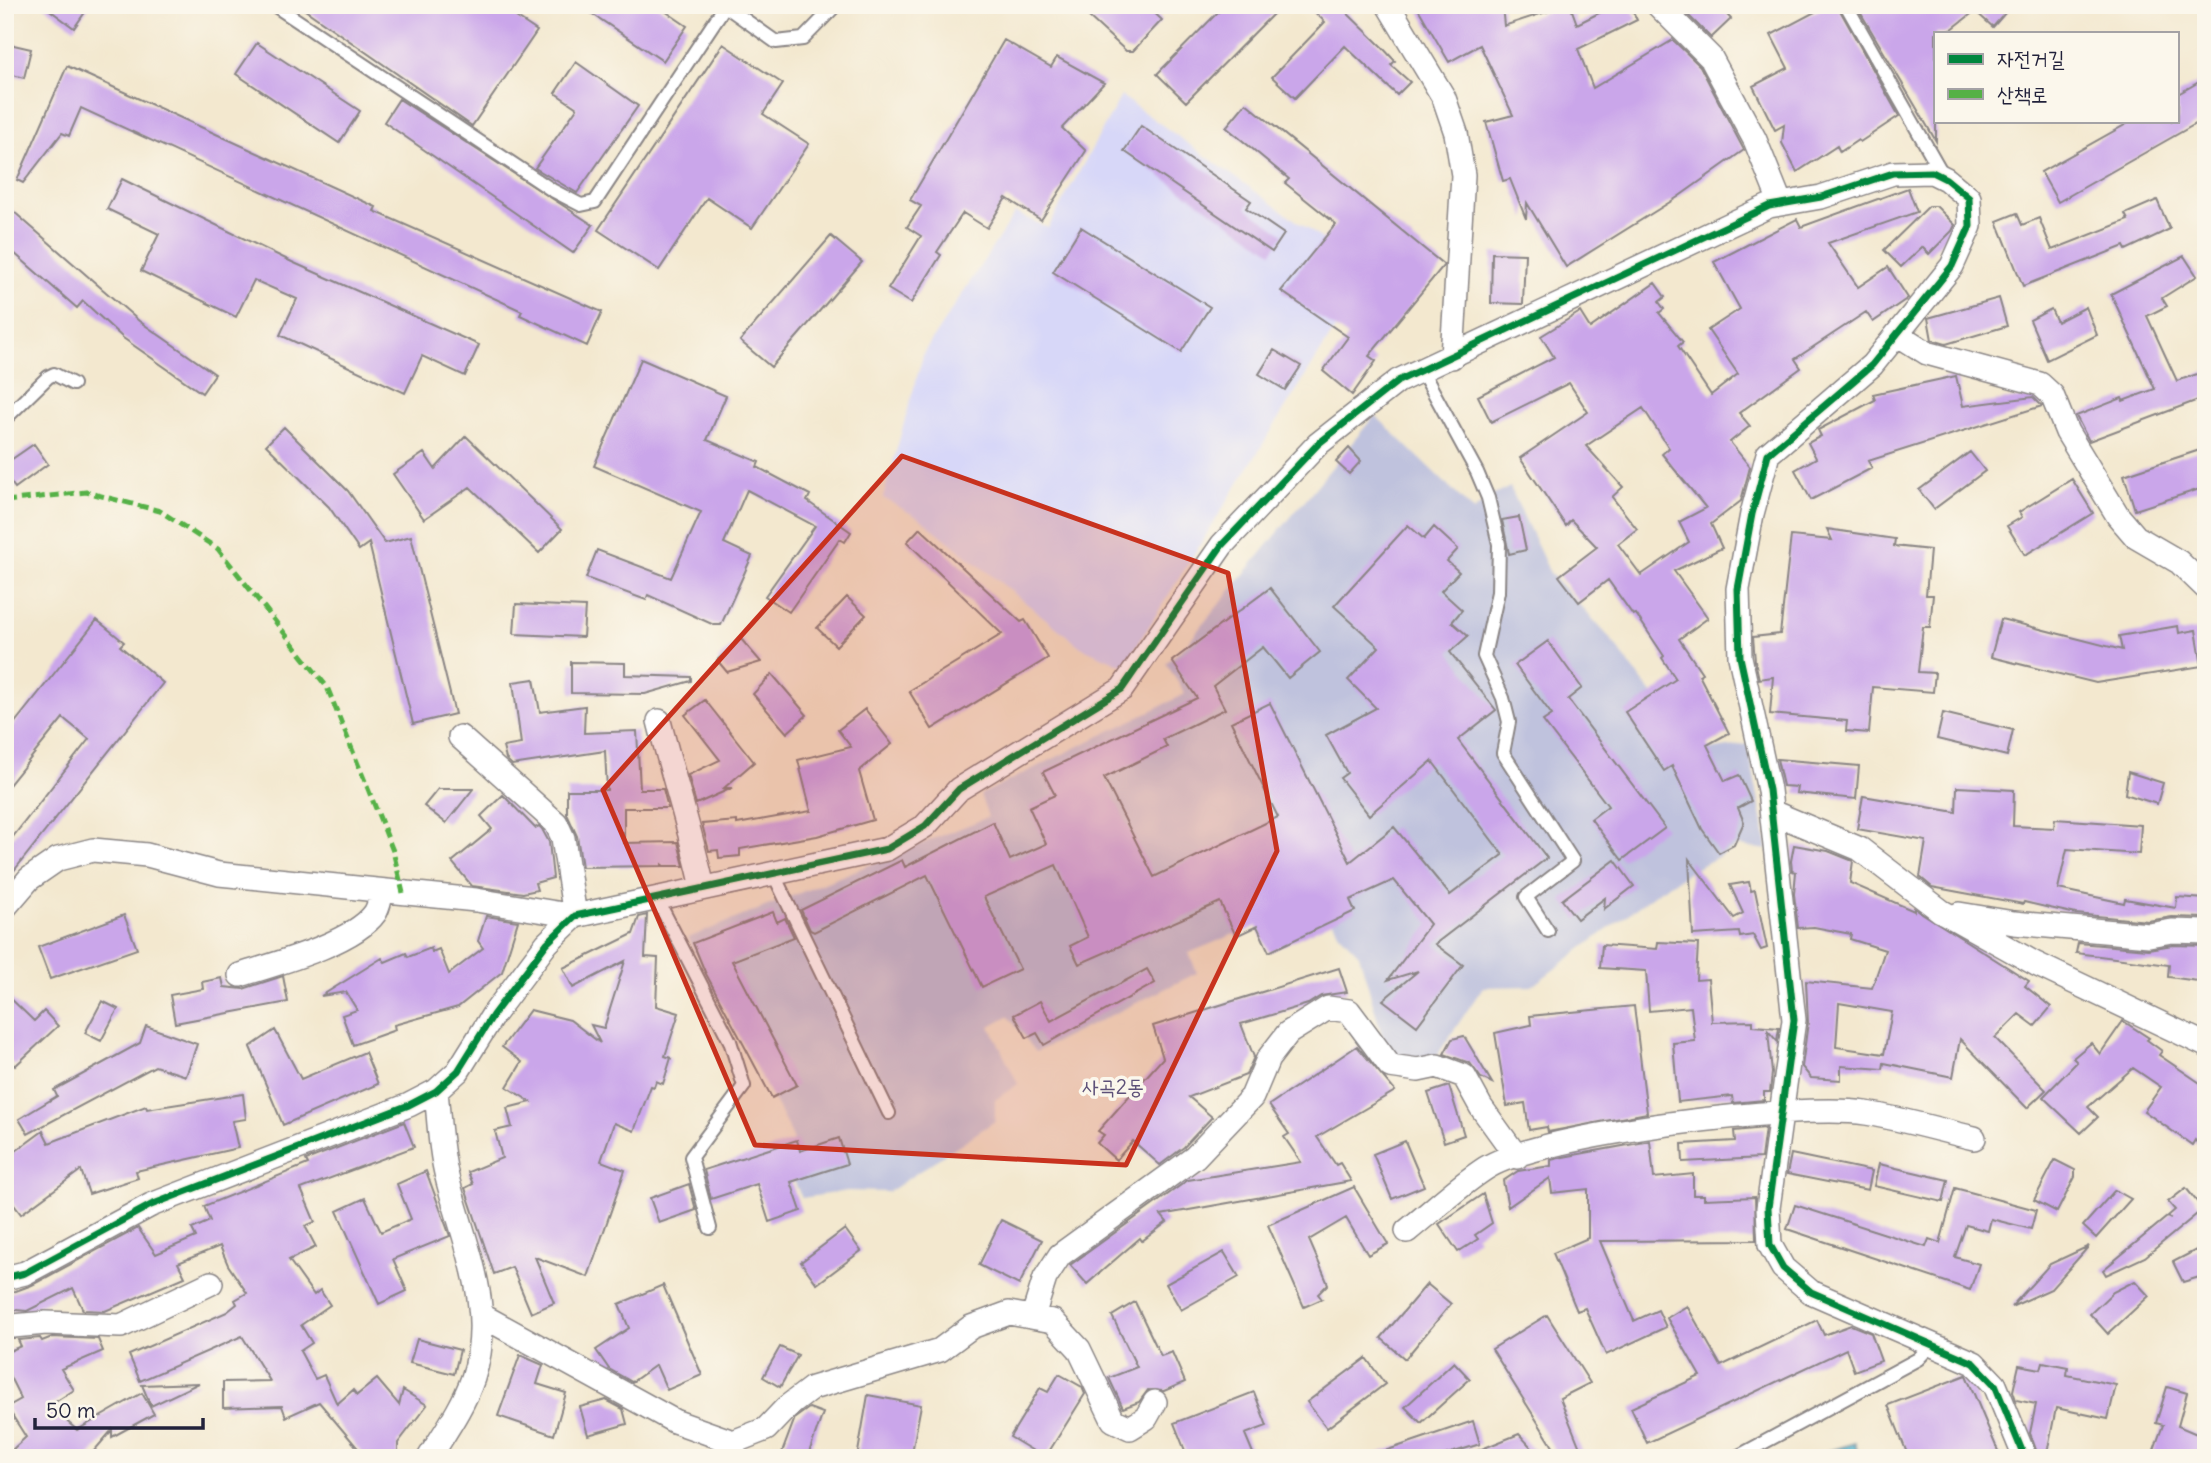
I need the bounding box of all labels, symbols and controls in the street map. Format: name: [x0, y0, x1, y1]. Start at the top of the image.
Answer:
legend: [1934, 32, 2180, 122]
text: 자전거길: [1997, 45, 2065, 72]
text: 산책로: [1997, 81, 2048, 108]
district label: 사곡2동: [1082, 1073, 1144, 1100]
scale bar: [35, 1386, 203, 1430]
text: 50 m: [46, 1397, 95, 1424]

